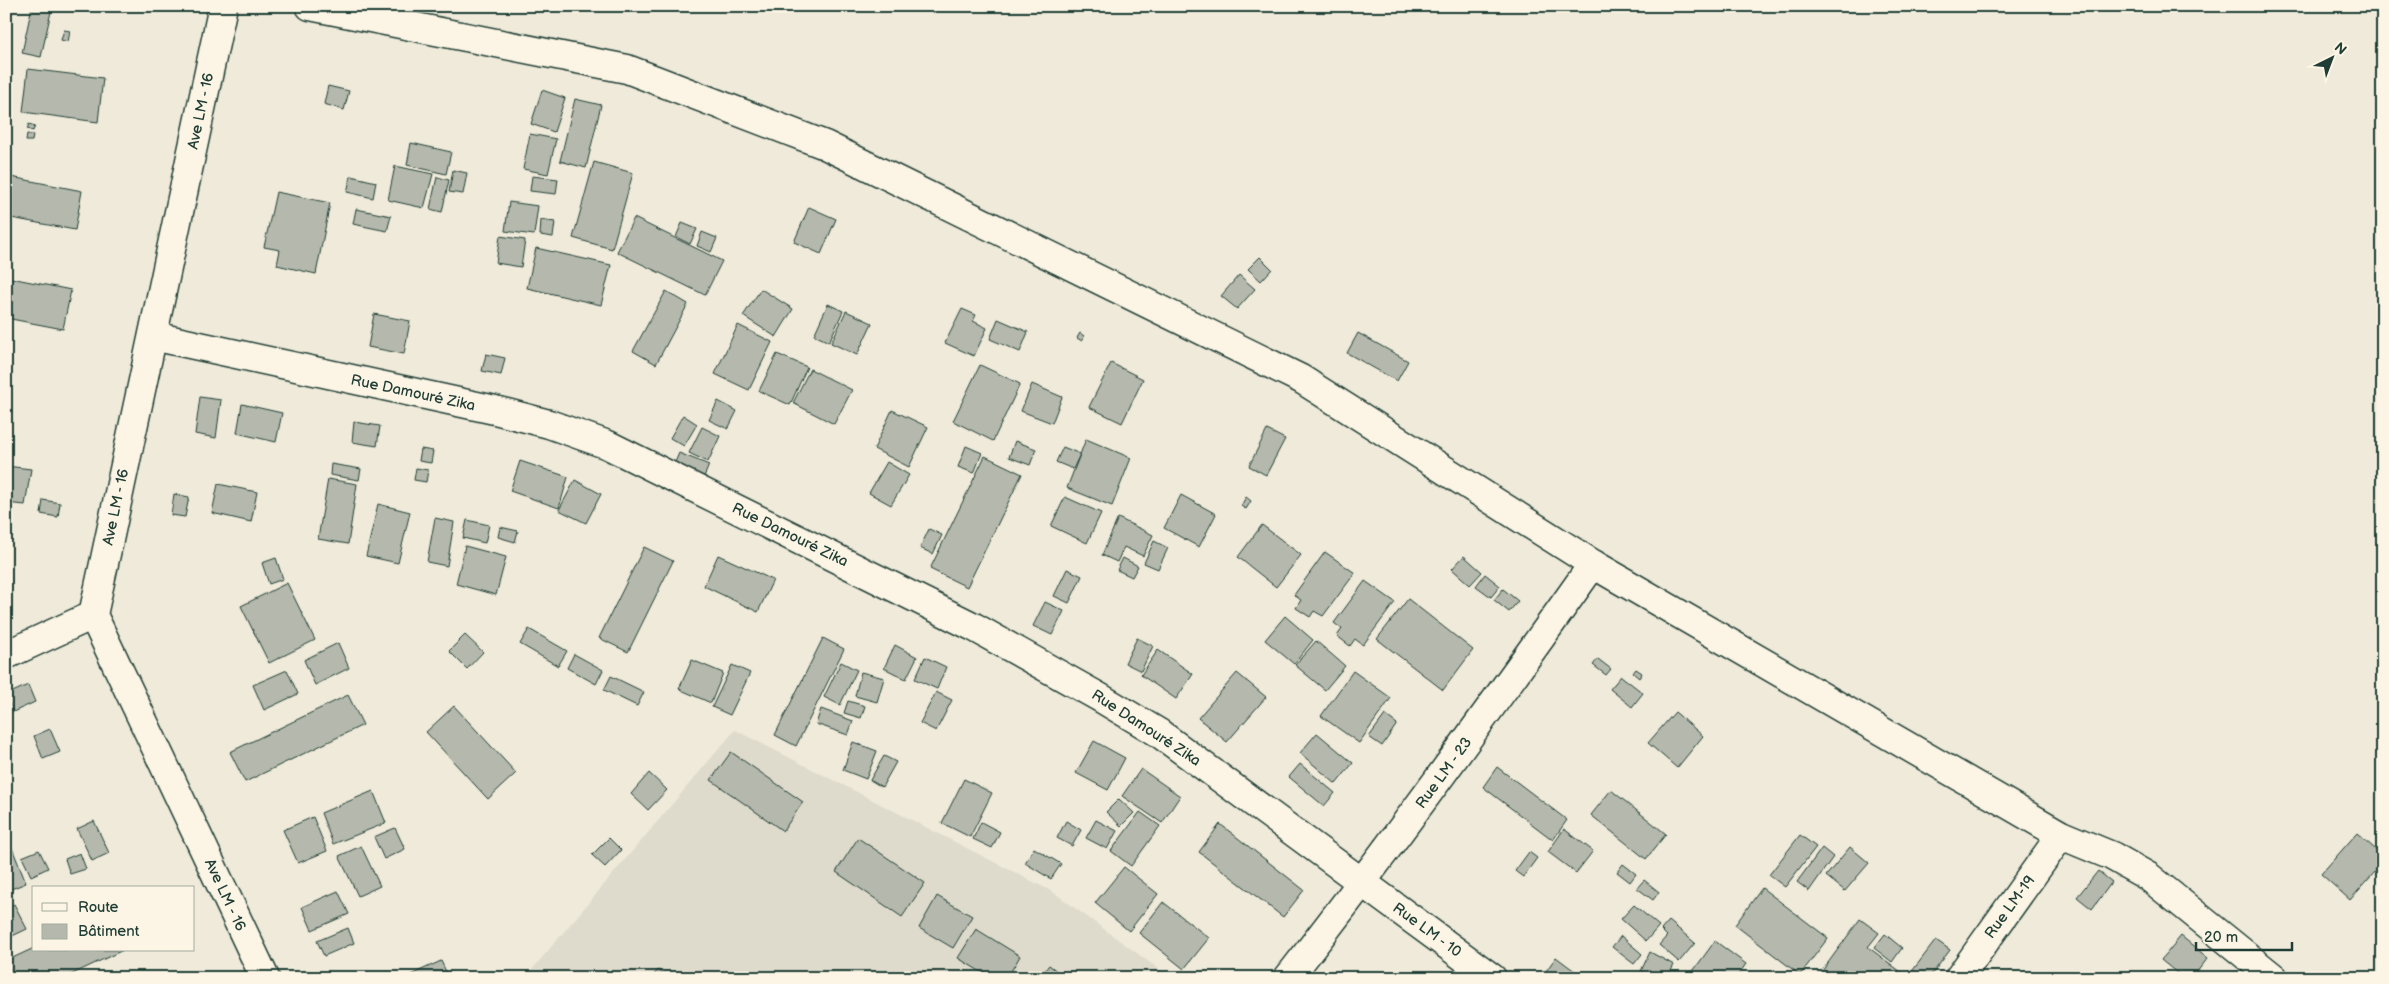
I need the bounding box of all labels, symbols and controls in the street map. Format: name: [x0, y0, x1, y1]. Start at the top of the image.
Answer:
north arrow: [2306, 32, 2356, 82]
text: N: [2331, 39, 2350, 59]
street label: Ave LM - 16: [184, 71, 218, 151]
street label: Rue Damouré Zika: [349, 371, 477, 415]
street label: Ave LM - 16: [99, 467, 133, 547]
street label: Rue Damouré Zika: [729, 499, 851, 571]
street label: Rue Damouré Zika: [1088, 686, 1204, 770]
street label: Rue LM - 23: [1412, 734, 1476, 812]
street label: Ave LM - 16: [200, 856, 250, 934]
street label: Rue LM-19: [1981, 872, 2039, 942]
legend: [32, 886, 195, 952]
text: Route: [78, 898, 119, 917]
street label: Rue LM - 10: [1389, 899, 1465, 961]
scale bar: [2196, 919, 2293, 951]
text: Bâtiment: [78, 922, 140, 941]
text: 20 m: [2204, 928, 2238, 947]

